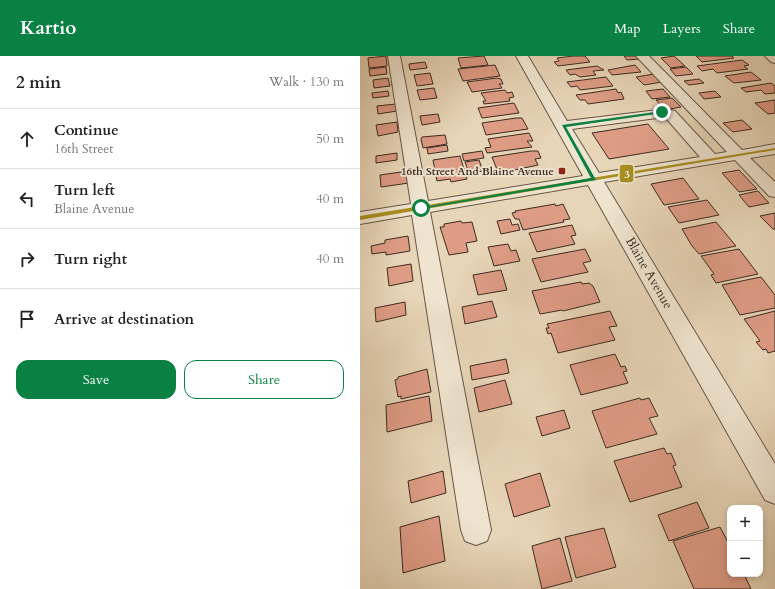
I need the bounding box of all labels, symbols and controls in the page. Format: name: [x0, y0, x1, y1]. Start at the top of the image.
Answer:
text: Kartio: [20, 15, 76, 41]
text: Map: [614, 19, 641, 38]
text: Layers: [663, 19, 701, 38]
text: Share: [723, 19, 755, 38]
text: 2 min: [16, 71, 61, 94]
text: Walk · 130 m: [269, 73, 344, 91]
route end: [653, 103, 671, 121]
text: Continue: [54, 120, 119, 140]
icon: ahead: [16, 128, 38, 150]
text: 50 m: [316, 130, 344, 148]
text: 16th Street: [54, 140, 113, 158]
place label: 16th Street And Blaine Avenue: [401, 164, 554, 179]
line badge: 3: [619, 164, 634, 183]
marker: 16th Street And Blaine Avenue: [557, 166, 567, 176]
text: 3: [624, 167, 630, 182]
text: Turn left: [54, 180, 115, 200]
icon: left: [16, 188, 38, 210]
text: 40 m: [316, 190, 344, 208]
route start: [412, 199, 430, 217]
text: Blaine Avenue: [54, 200, 134, 218]
street label: Blaine Avenue: [621, 234, 677, 312]
icon: right: [16, 248, 38, 270]
text: Turn right: [54, 249, 127, 269]
text: 40 m: [316, 250, 344, 268]
icon: arrive: [16, 308, 38, 330]
text: Arrive at destination: [54, 309, 194, 329]
button: Save: [16, 360, 176, 399]
button: Share: [184, 360, 344, 399]
map controls: [727, 505, 763, 577]
button: +: [727, 505, 763, 541]
button: −: [727, 541, 763, 577]

